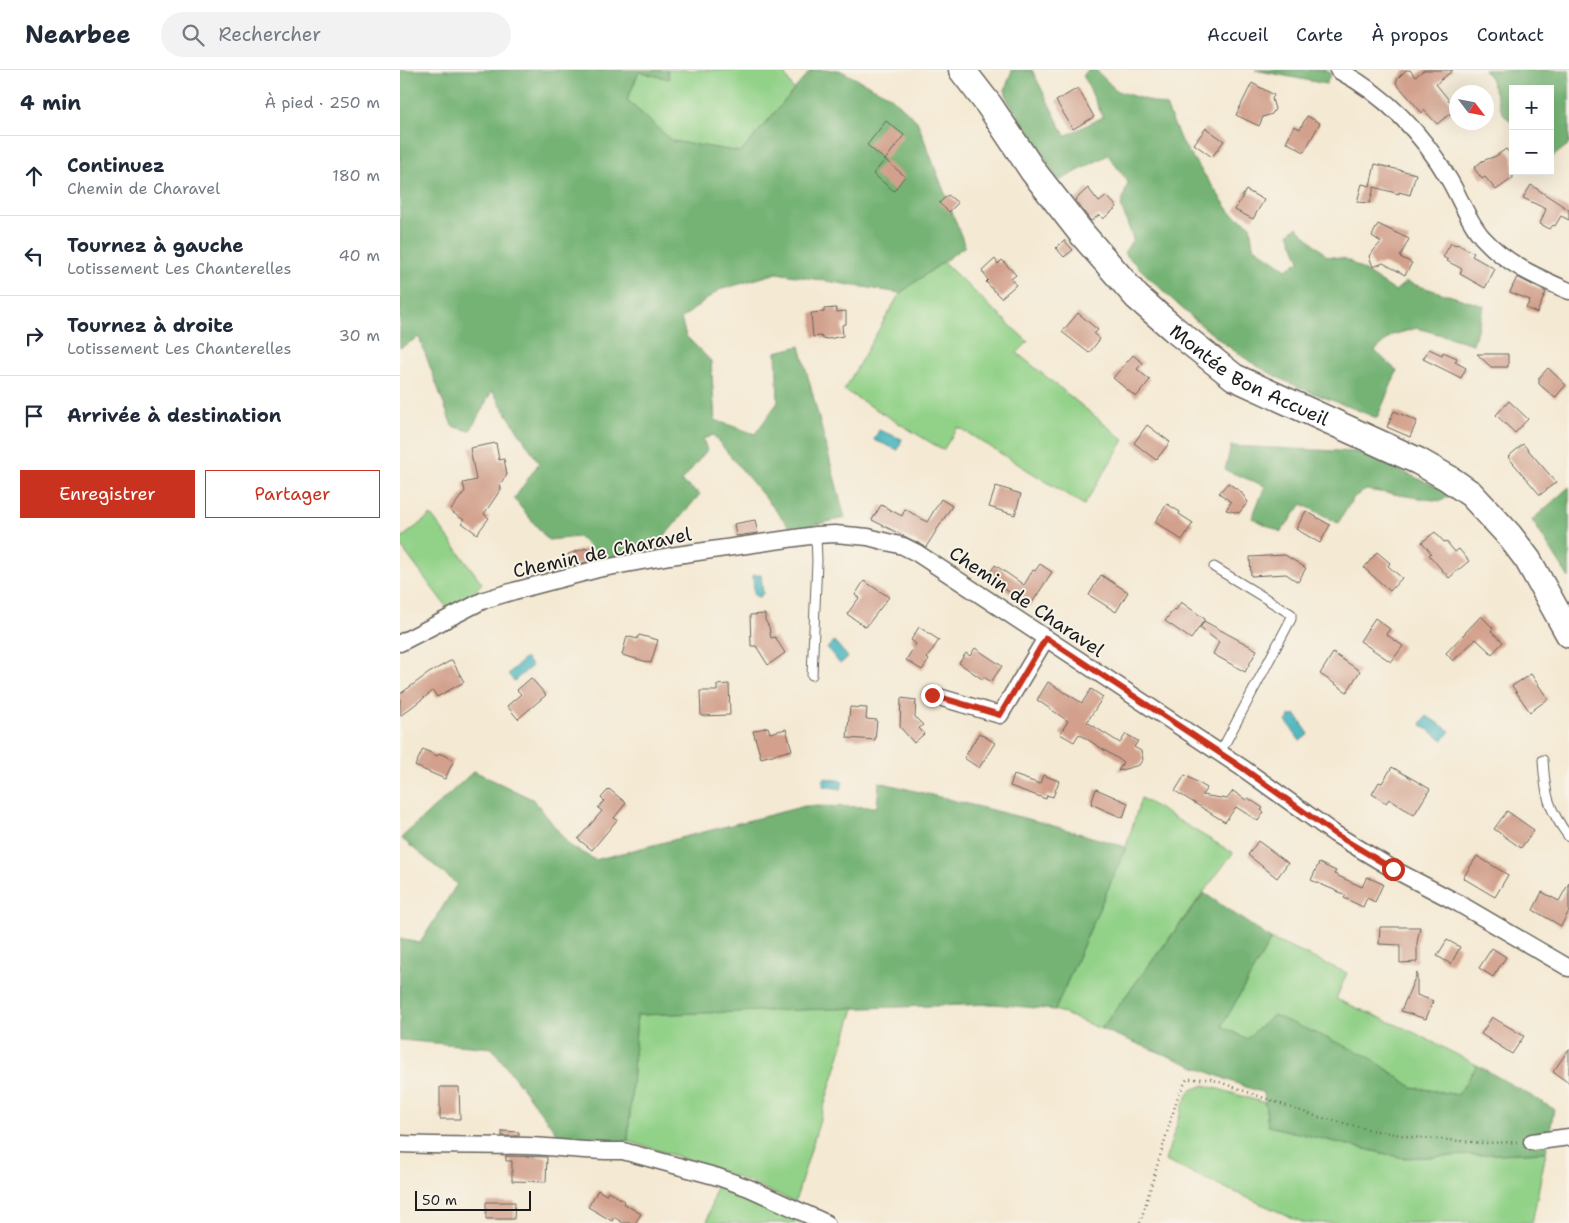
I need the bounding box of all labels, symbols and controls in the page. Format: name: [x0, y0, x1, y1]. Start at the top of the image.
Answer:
search box: [161, 12, 511, 57]
text: Nearbee: [25, 19, 131, 51]
icon: search: [179, 21, 207, 49]
text: Rechercher: [219, 22, 321, 47]
text: Accueil: [1207, 23, 1268, 47]
text: Carte: [1296, 23, 1343, 47]
text: À propos: [1371, 23, 1449, 47]
text: Contact: [1477, 23, 1544, 47]
north arrow: [1449, 85, 1494, 130]
map controls: [1509, 85, 1554, 175]
button: +: [1509, 85, 1554, 130]
text: 4 min: [20, 89, 81, 117]
text: À pied · 250 m: [264, 92, 380, 113]
button: −: [1509, 130, 1554, 175]
text: Continuez: [67, 153, 165, 178]
icon: ahead: [20, 162, 48, 190]
text: 180 m: [332, 165, 380, 186]
text: Chemin de Charavel: [67, 178, 220, 199]
text: Tournez à gauche: [67, 233, 244, 258]
icon: left: [20, 242, 48, 270]
text: 40 m: [338, 245, 380, 266]
text: Lotissement Les Chanterelles: [67, 258, 291, 279]
text: Tournez à droite: [67, 313, 234, 338]
street label: Montée Bon Accueil: [1164, 319, 1333, 432]
icon: right: [20, 322, 48, 350]
text: 30 m: [339, 325, 380, 346]
text: Lotissement Les Chanterelles: [67, 338, 291, 359]
icon: arrive: [20, 402, 48, 430]
text: Arrivée à destination: [67, 403, 281, 428]
button: Enregistrer: [20, 470, 195, 518]
button: Partager: [205, 470, 380, 518]
street label: Chemin de Charavel: [511, 521, 694, 584]
street label: Chemin de Charavel: [944, 540, 1109, 663]
route end: [921, 684, 944, 707]
route start: [1382, 858, 1405, 881]
scale bar: [415, 1188, 531, 1211]
text: 50 m: [422, 1191, 457, 1209]

